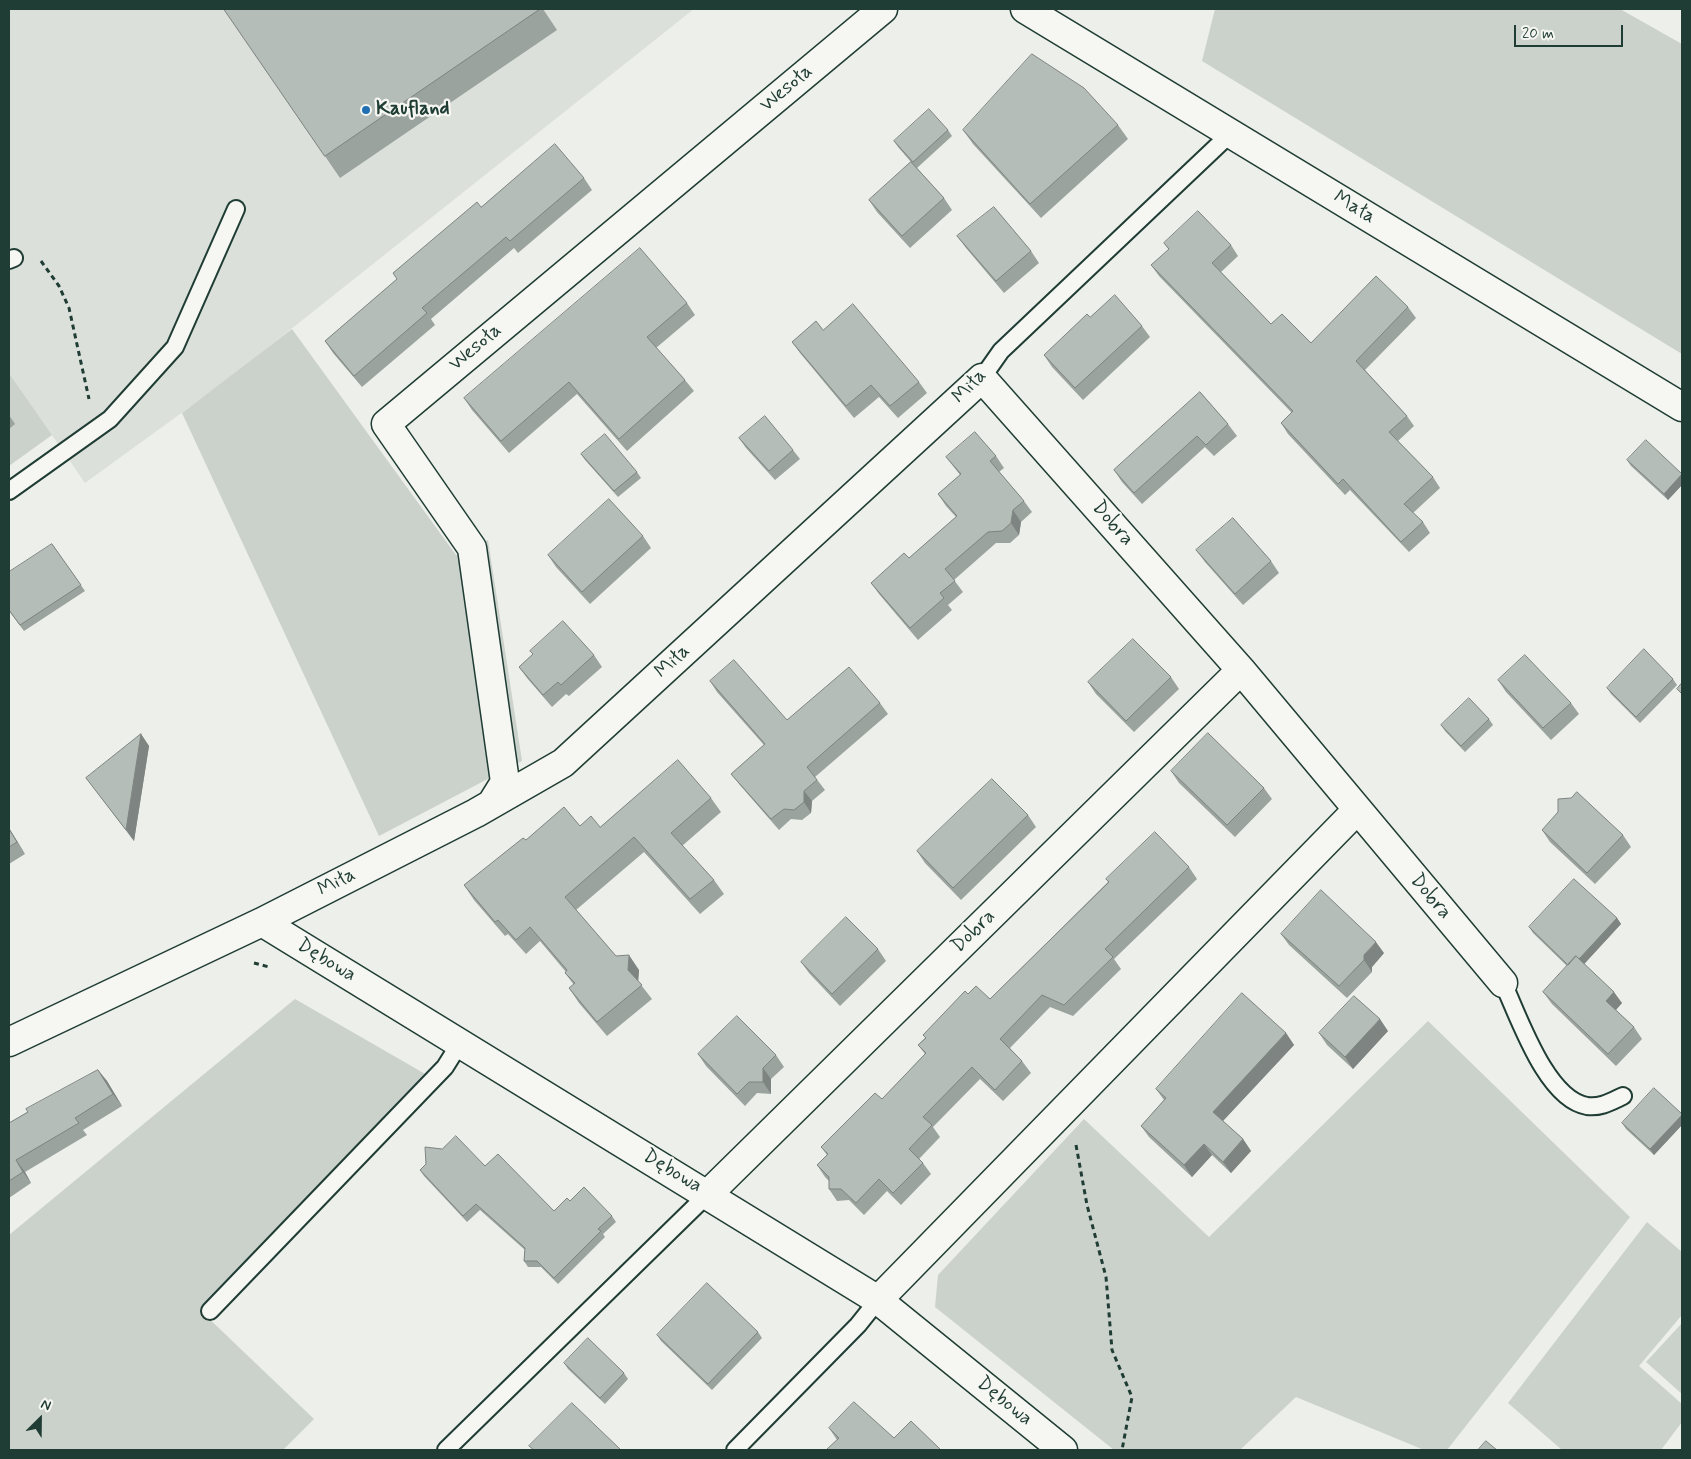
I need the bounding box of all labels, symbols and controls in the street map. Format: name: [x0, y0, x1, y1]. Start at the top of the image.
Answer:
scale bar: [1516, 15, 1625, 47]
text: 20 m: [1522, 24, 1554, 44]
street label: Wesoła: [756, 60, 818, 118]
place label: Kaufland: [376, 98, 450, 122]
marker: Kaufland: [360, 104, 372, 116]
street label: Mała: [1329, 186, 1379, 230]
street label: Wesoła: [445, 319, 507, 377]
street label: Miła: [948, 365, 992, 409]
street label: Dobra: [1086, 496, 1138, 552]
street label: Miła: [651, 640, 695, 684]
street label: Miła: [314, 863, 360, 903]
street label: Dobra: [1404, 869, 1456, 925]
street label: Dobra: [947, 905, 1001, 959]
street label: Dębowa: [292, 934, 360, 988]
street label: Dębowa: [638, 1145, 706, 1199]
street label: Dębowa: [971, 1372, 1037, 1432]
north arrow: [15, 1394, 65, 1444]
text: N: [38, 1395, 54, 1415]

